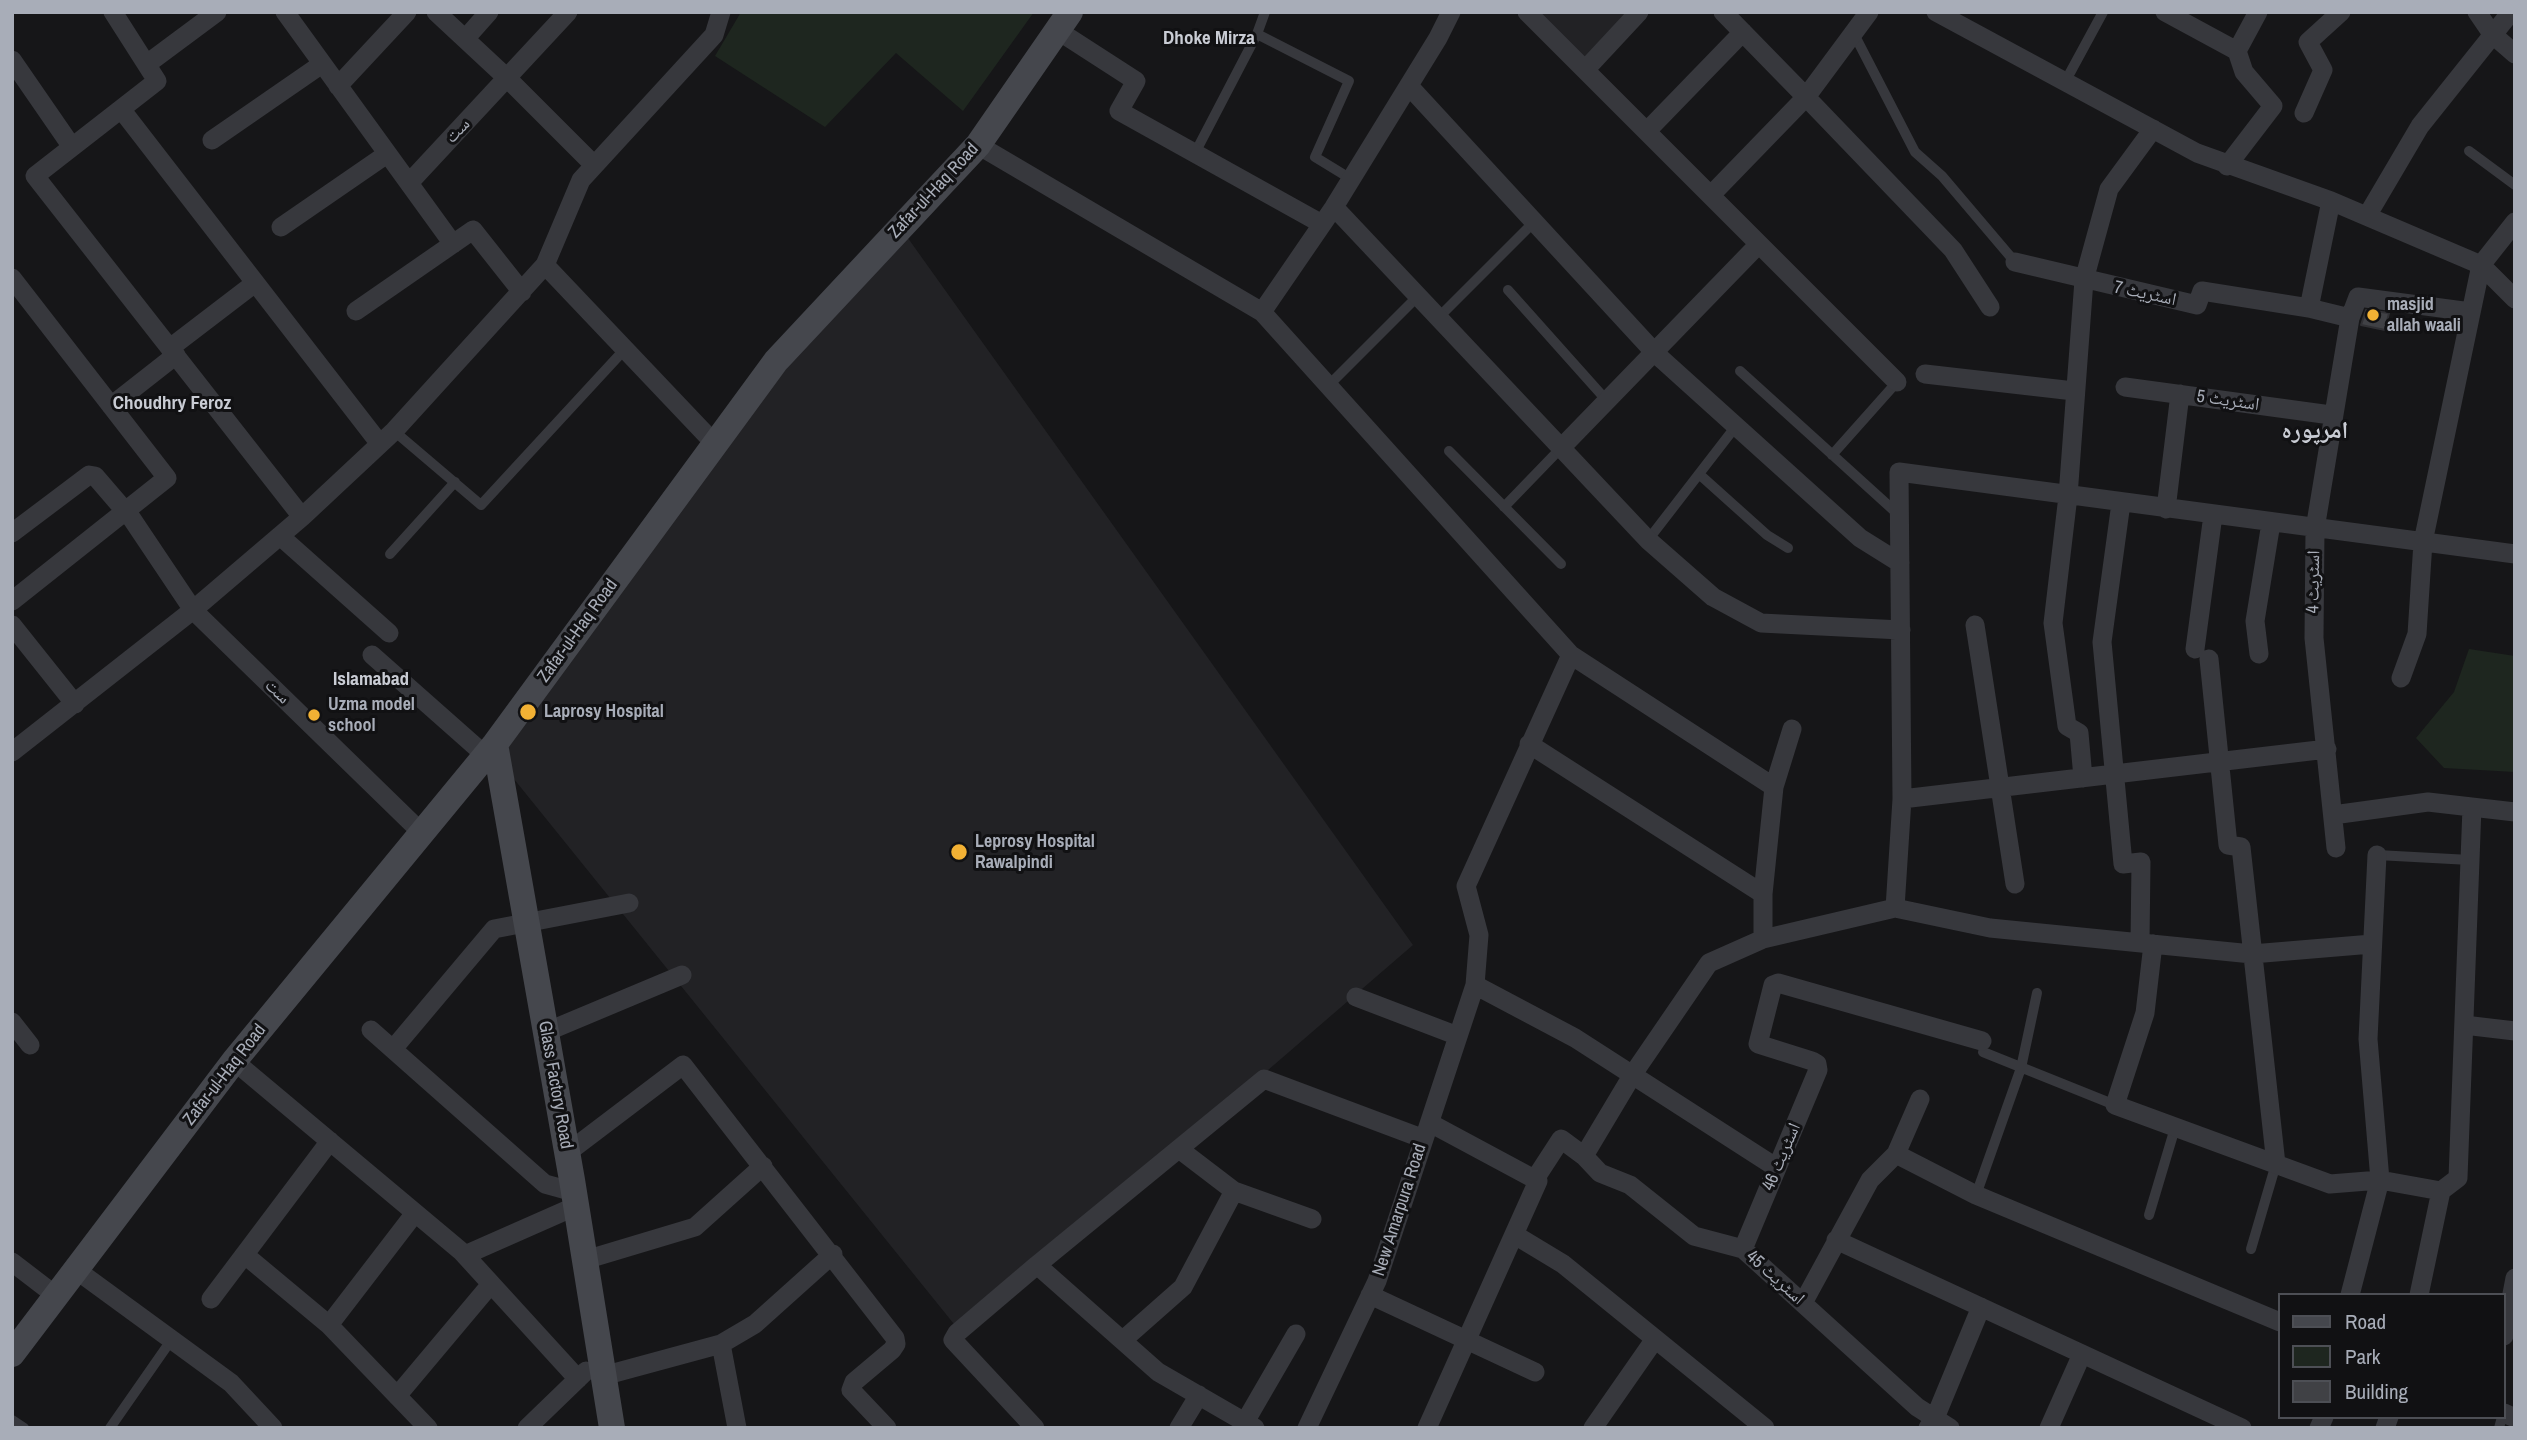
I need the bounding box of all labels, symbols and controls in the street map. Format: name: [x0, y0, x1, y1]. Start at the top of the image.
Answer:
district label: Dhoke Mirza: [1163, 28, 1255, 50]
street label: ست: [441, 114, 475, 148]
street label: Zafar-ul-Haq Road: [884, 139, 984, 243]
street label: اسٹریٹ 7: [2112, 277, 2178, 311]
place label: masjid allah waali: [2387, 294, 2461, 336]
marker: masjid allah waali: [2365, 307, 2381, 323]
street label: اسٹریٹ 5: [2195, 386, 2261, 416]
district label: Choudhry Feroz: [113, 393, 231, 415]
district label: امرپورہ: [2282, 418, 2348, 446]
street label: اسٹریٹ 4: [2303, 550, 2325, 614]
street label: Zafar-ul-Haq Road: [533, 575, 623, 687]
district label: Islamabad: [333, 669, 409, 691]
street label: ست: [260, 675, 294, 709]
place label: Uzma model school: [328, 694, 415, 736]
place label: Laprosy Hospital: [544, 701, 664, 723]
marker: Laprosy Hospital: [518, 702, 538, 722]
marker: Uzma model school: [306, 707, 322, 723]
place label: Leprosy Hospital Rawalpindi: [975, 831, 1095, 874]
marker: Leprosy Hospital Rawalpindi: [949, 842, 969, 862]
street label: Glass Factory Road: [533, 1019, 577, 1151]
street label: Zafar-ul-Haq Road: [179, 1020, 271, 1130]
street label: اسٹریٹ 46: [1758, 1120, 1806, 1194]
street label: New Amarpura Road: [1368, 1141, 1432, 1279]
street label: اسٹریٹ 45: [1741, 1246, 1809, 1310]
legend: [2278, 1293, 2506, 1419]
text: Road: [2345, 1307, 2386, 1336]
text: Park: [2345, 1342, 2380, 1371]
text: Building: [2345, 1377, 2408, 1406]

